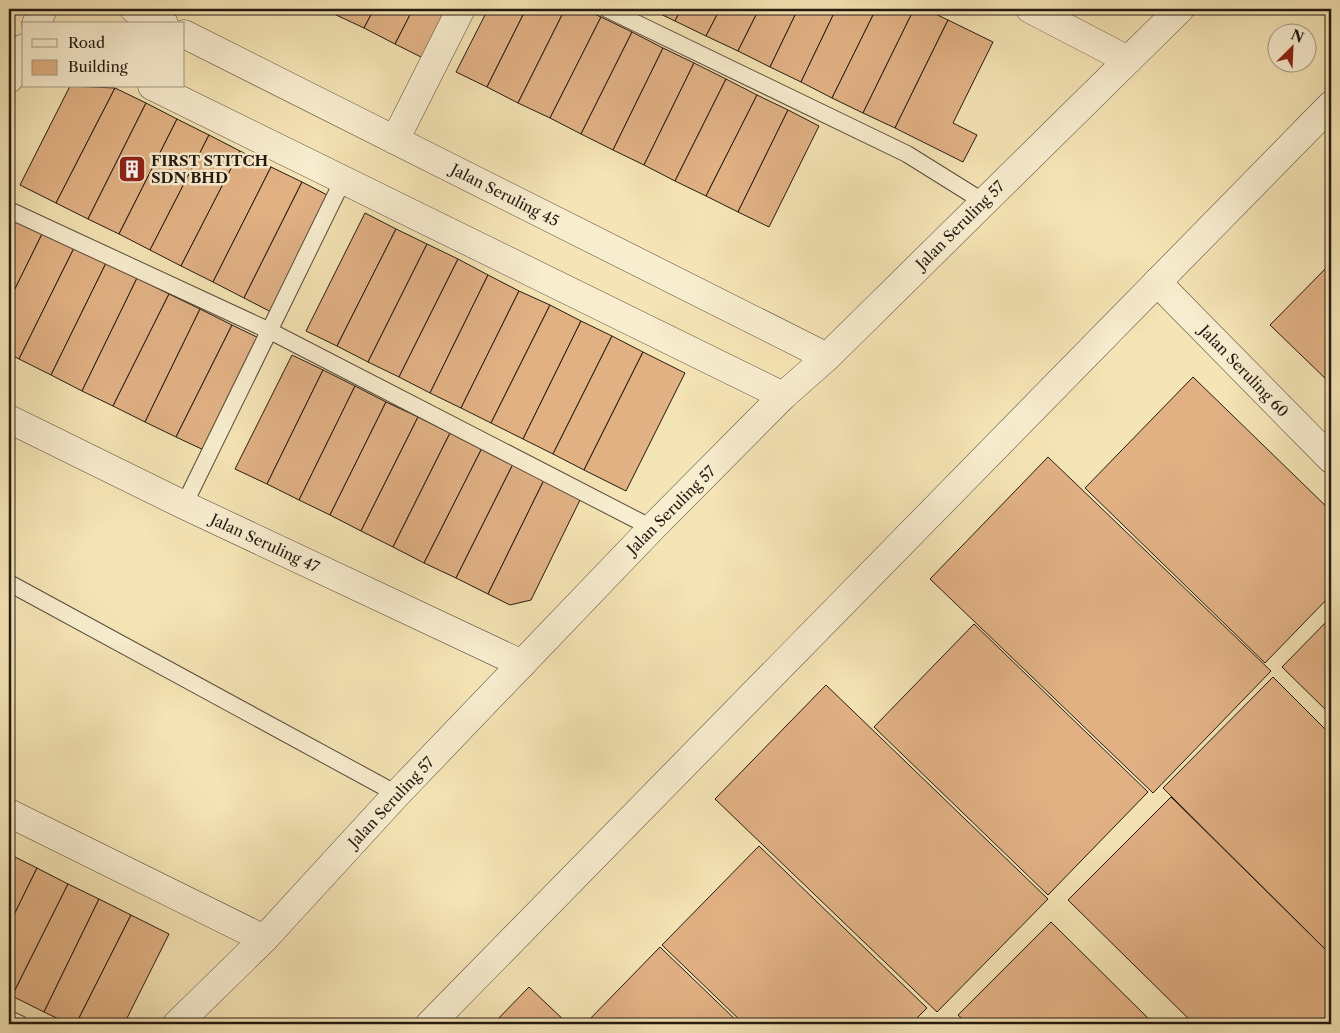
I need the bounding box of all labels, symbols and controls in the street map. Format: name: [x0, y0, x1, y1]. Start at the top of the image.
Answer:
legend: [22, 22, 185, 88]
north arrow: [1268, 22, 1318, 72]
text: N: [1288, 25, 1307, 47]
text: Road: [68, 33, 105, 52]
text: Building: [68, 57, 128, 76]
place label: FIRST STITCH SDN BHD: [151, 151, 269, 187]
building icon: FIRST STITCH SDN BHD: [117, 154, 147, 184]
street label: Jalan Seruling 45: [446, 159, 562, 230]
street label: Jalan Seruling 57: [910, 176, 1009, 275]
street label: Jalan Seruling 60: [1194, 320, 1293, 421]
street label: Jalan Seruling 57: [621, 461, 720, 560]
street label: Jalan Seruling 47: [206, 509, 323, 577]
street label: Jalan Seruling 57: [343, 752, 438, 853]

